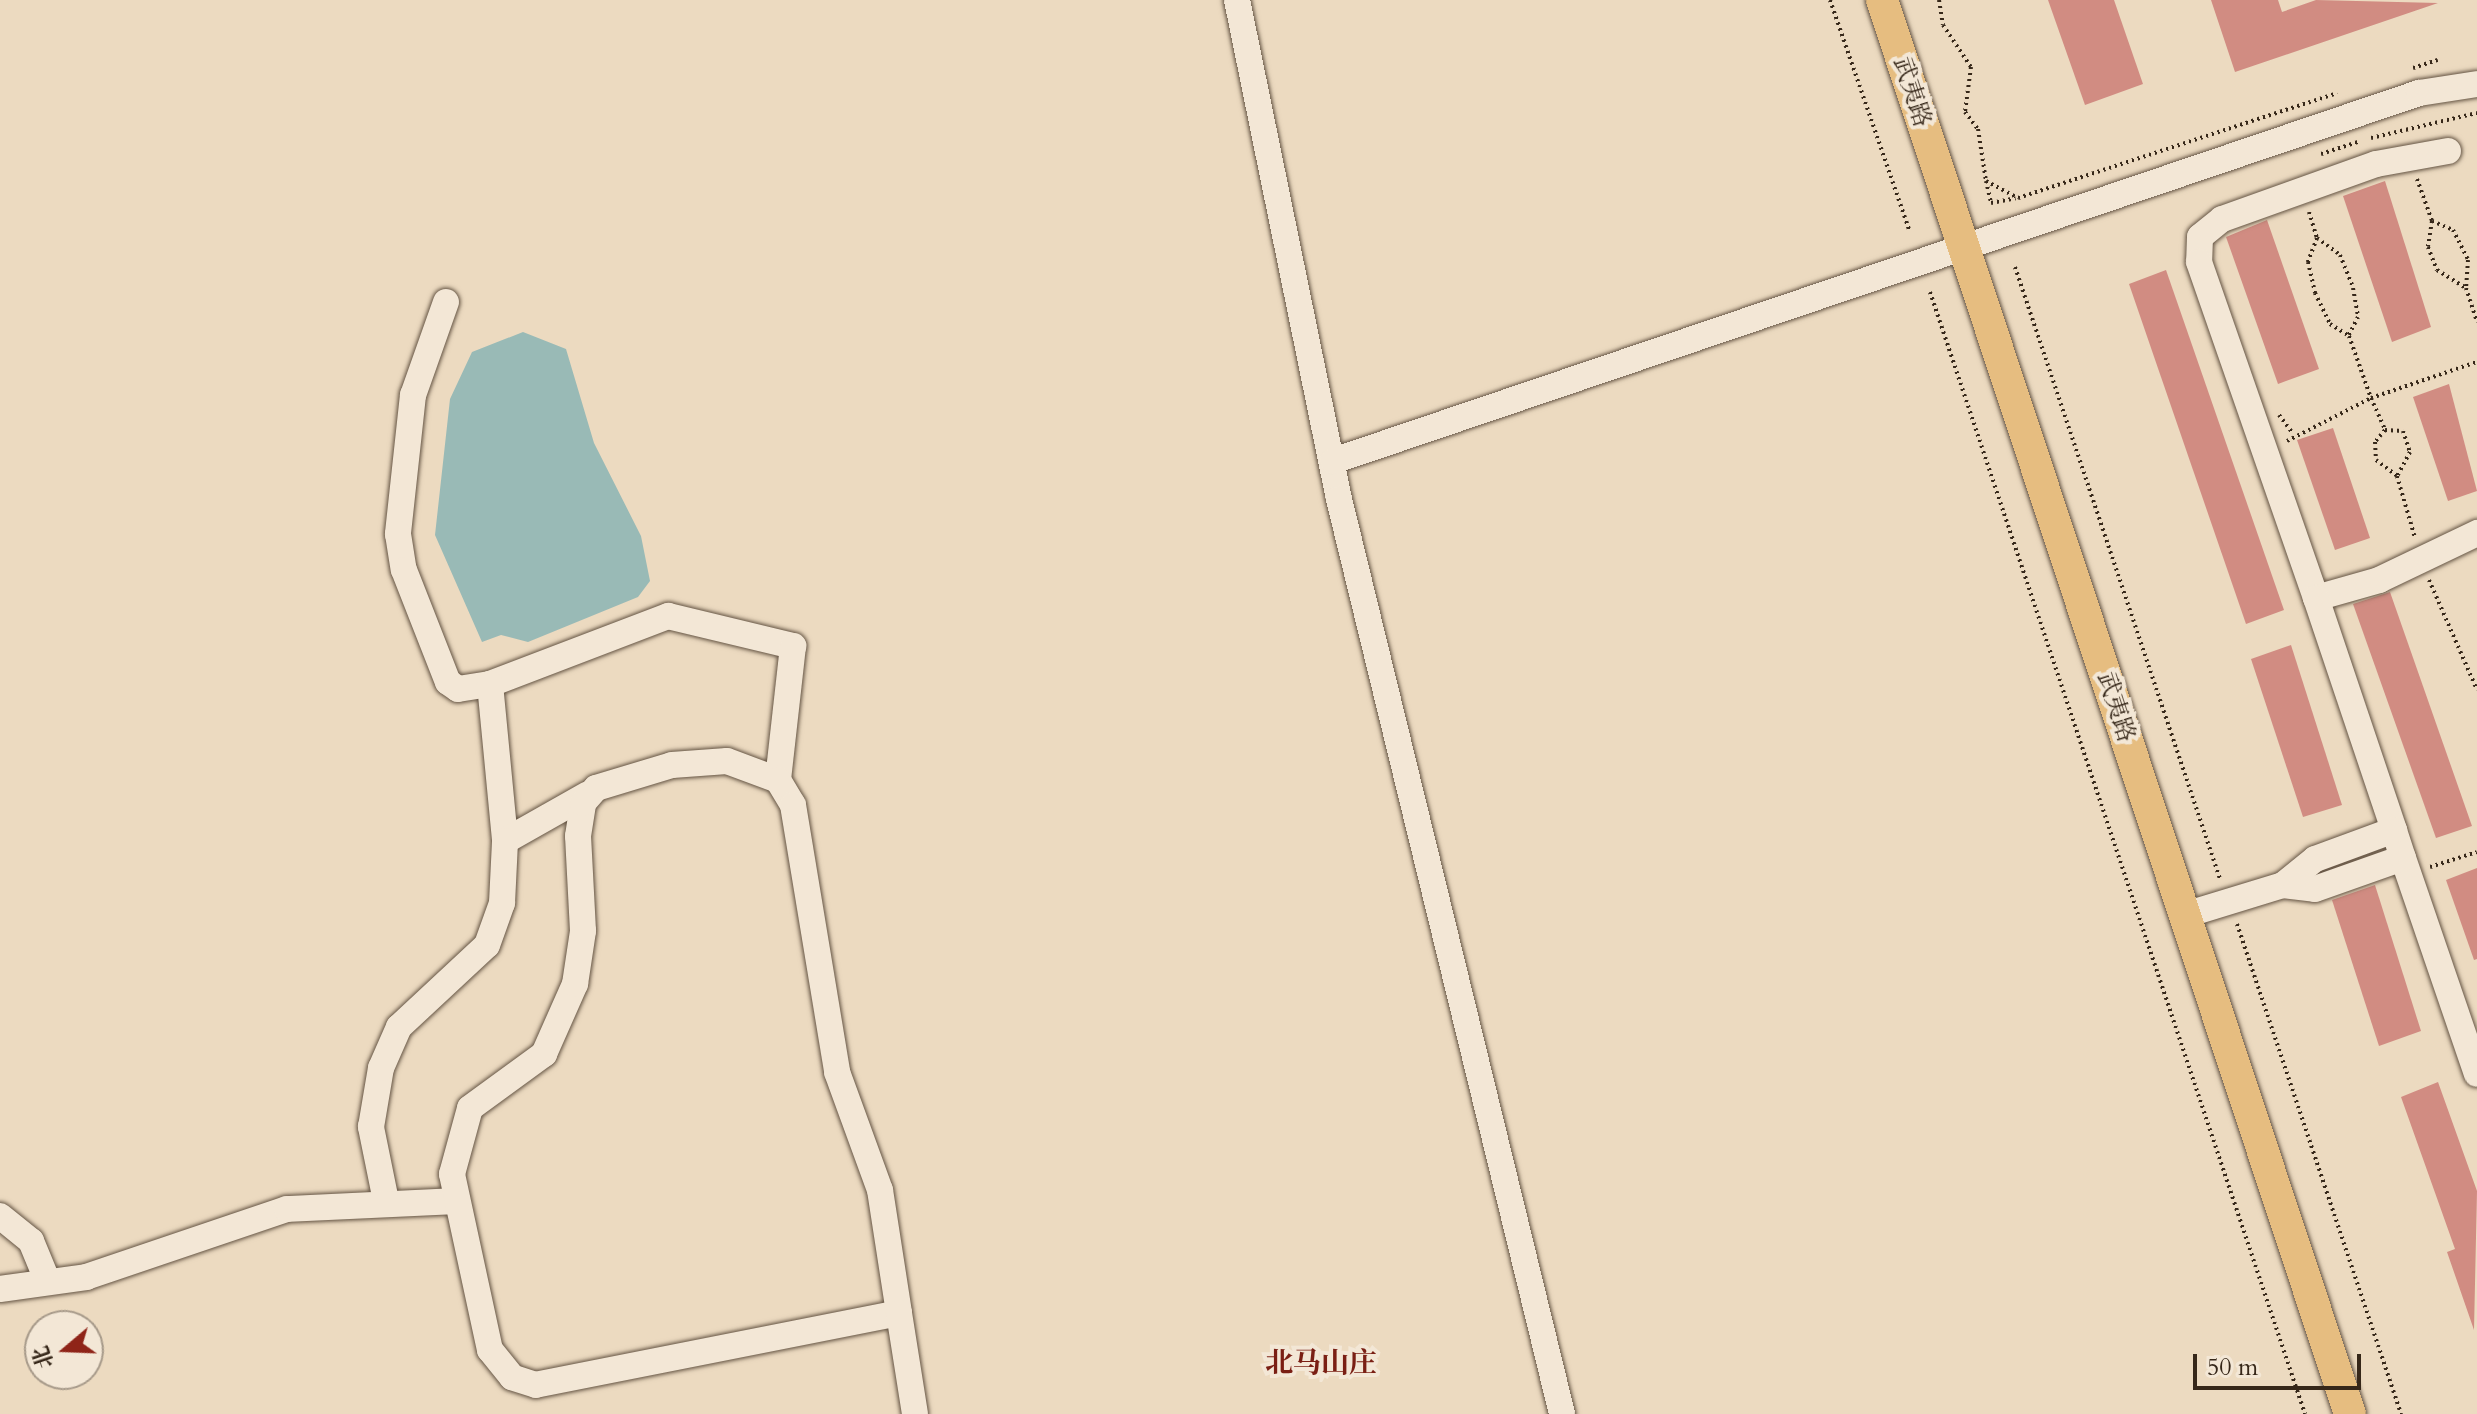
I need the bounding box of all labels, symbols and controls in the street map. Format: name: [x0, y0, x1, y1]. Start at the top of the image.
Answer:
street label: 武夷路: [1887, 53, 1937, 131]
street label: 武夷路: [2091, 668, 2141, 746]
north arrow: [24, 1310, 104, 1390]
scale bar: [2197, 1338, 2365, 1388]
text: 北: [25, 1342, 61, 1372]
district label: 北马山庄: [1265, 1346, 1377, 1380]
text: 50 m: [2207, 1351, 2258, 1384]

